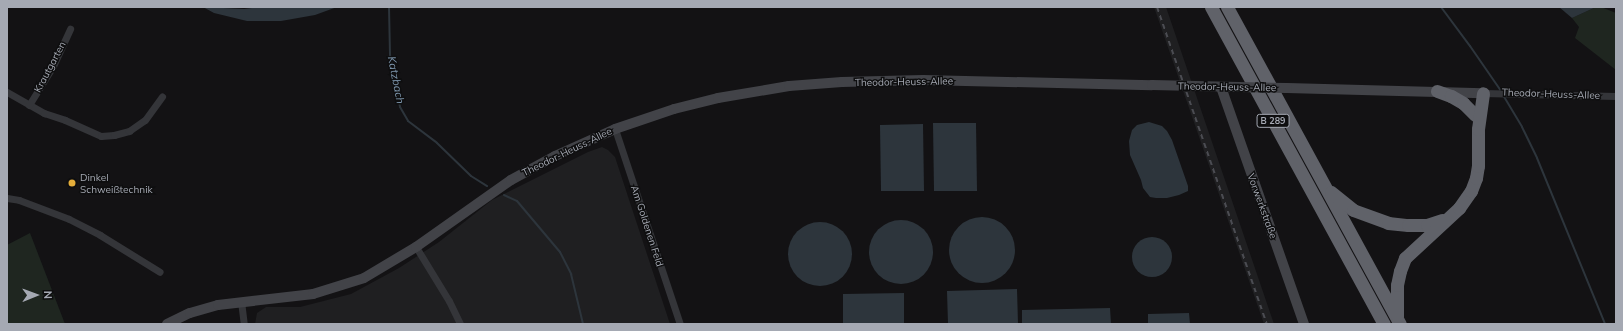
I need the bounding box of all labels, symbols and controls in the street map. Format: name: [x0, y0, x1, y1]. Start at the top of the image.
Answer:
street label: Krautgarten: [32, 40, 68, 94]
water label: Katzbach: [385, 55, 407, 105]
street label: Theodor-Heuss-Allee: [855, 75, 953, 89]
street label: Theodor-Heuss-Allee: [1178, 80, 1276, 94]
street label: Theodor-Heuss-Allee: [1502, 86, 1600, 102]
road number: B 289: [1256, 114, 1290, 128]
street label: Theodor-Heuss-Allee: [520, 125, 614, 179]
place label: Dinkel Schweißtechnik: [80, 171, 153, 194]
street label: Vorwerkstraße: [1245, 172, 1279, 240]
marker: Dinkel Schweißtechnik: [67, 178, 77, 188]
street label: Am Goldenen Feld: [628, 184, 666, 268]
north arrow: [16, 275, 56, 315]
text: N: [41, 291, 55, 299]

